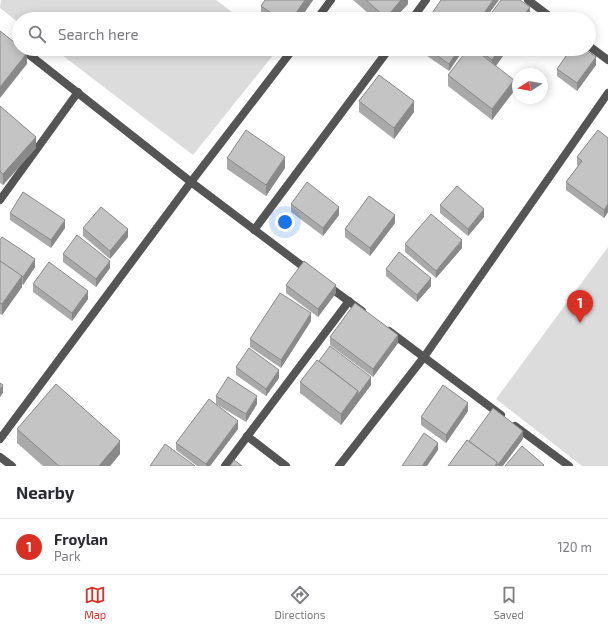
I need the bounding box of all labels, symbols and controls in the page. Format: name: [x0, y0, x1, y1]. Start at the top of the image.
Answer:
search box: [12, 12, 596, 56]
icon: search: [26, 23, 48, 45]
text: Search here: [58, 25, 139, 43]
north arrow: [512, 68, 548, 104]
your location: [275, 212, 295, 232]
pin: 1: [567, 290, 593, 323]
text: Nearby: [16, 482, 74, 502]
text: Froylan: [54, 530, 108, 548]
text: 1: [26, 539, 32, 555]
text: 120 m: [557, 539, 592, 555]
text: Park: [54, 548, 81, 564]
tab: Map: [84, 584, 106, 621]
tab: Directions: [275, 584, 325, 621]
tab: Saved: [494, 584, 524, 621]

